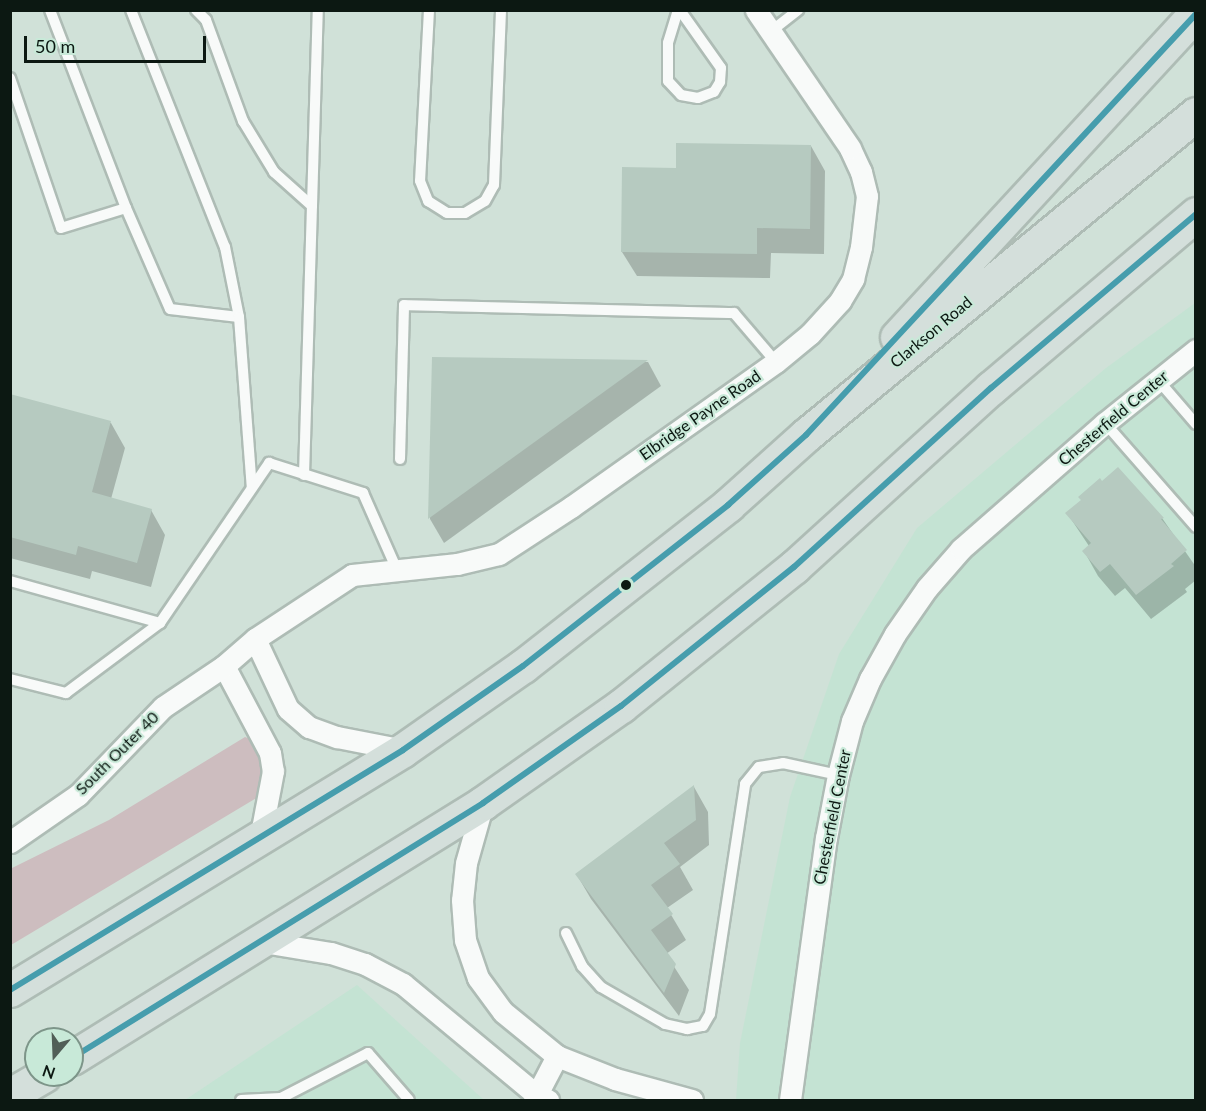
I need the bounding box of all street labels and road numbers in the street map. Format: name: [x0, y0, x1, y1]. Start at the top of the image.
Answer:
street label: Clarkson Road: [886, 292, 976, 372]
street label: Elbridge Payne Road: [636, 366, 764, 464]
street label: Chesterfield Center: [1054, 367, 1172, 469]
street label: South Outer 40: [71, 707, 163, 799]
street label: Chesterfield Center: [809, 748, 855, 886]

